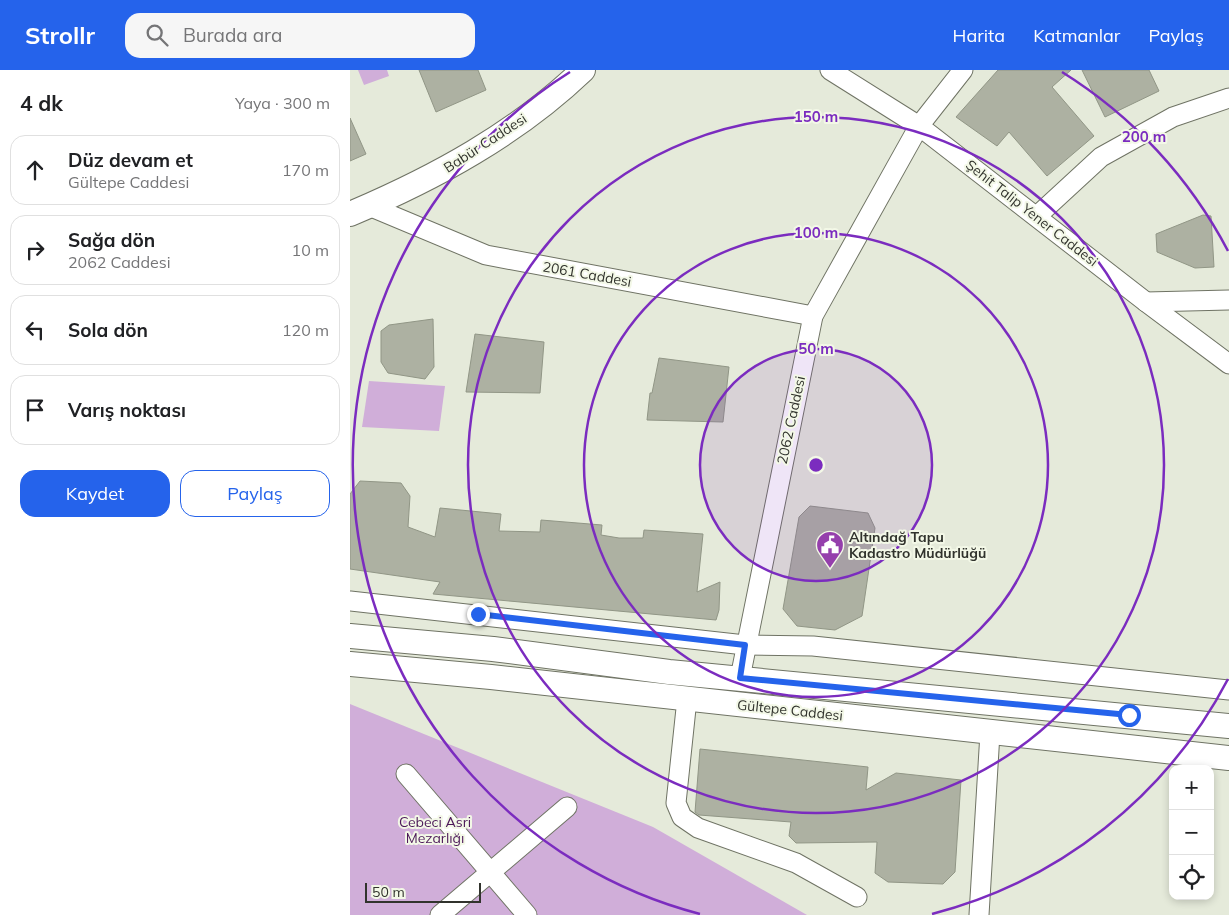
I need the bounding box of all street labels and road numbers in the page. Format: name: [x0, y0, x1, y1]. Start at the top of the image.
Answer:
street label: Babür Caddesi: [440, 109, 530, 177]
street label: Şehit Talip Yener Caddesi: [962, 156, 1102, 270]
street label: 2061 Caddesi: [541, 257, 633, 291]
street label: 2062 Caddesi: [773, 374, 809, 466]
street label: Gültepe Caddesi: [736, 695, 844, 725]

